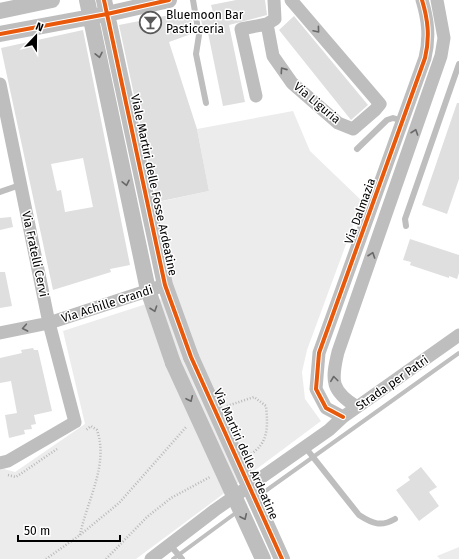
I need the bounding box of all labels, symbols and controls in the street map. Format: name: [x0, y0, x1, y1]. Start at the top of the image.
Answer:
place label: Bluemoon Bar Pasticceria: [166, 8, 244, 36]
bar icon: Bluemoon Bar Pasticceria: [137, 9, 163, 35]
north arrow: [16, 16, 56, 56]
text: N: [34, 20, 45, 35]
one-way arrow: [312, 25, 319, 32]
one-way arrow: [94, 52, 103, 58]
one-way arrow: [280, 67, 288, 74]
street label: Via Liguria: [291, 79, 343, 127]
street label: Viale Martiri delle Fosse Ardeatine: [128, 93, 180, 277]
one-way arrow: [410, 129, 418, 136]
street label: Via Dalmazia: [342, 176, 378, 246]
one-way arrow: [121, 179, 129, 186]
street label: Via Fratelli Cervi: [19, 210, 51, 298]
one-way arrow: [367, 252, 375, 259]
street label: Via Achille Grandi: [59, 283, 155, 325]
one-way arrow: [150, 306, 158, 313]
one-way arrow: [21, 323, 28, 331]
street label: Strada per Patri: [353, 353, 431, 413]
one-way arrow: [330, 376, 339, 382]
street label: Via Martiri delle Ardeatine: [211, 386, 281, 522]
one-way arrow: [185, 395, 193, 402]
one-way arrow: [239, 513, 247, 520]
scale bar: [18, 517, 120, 543]
text: 50 m: [24, 524, 50, 538]

